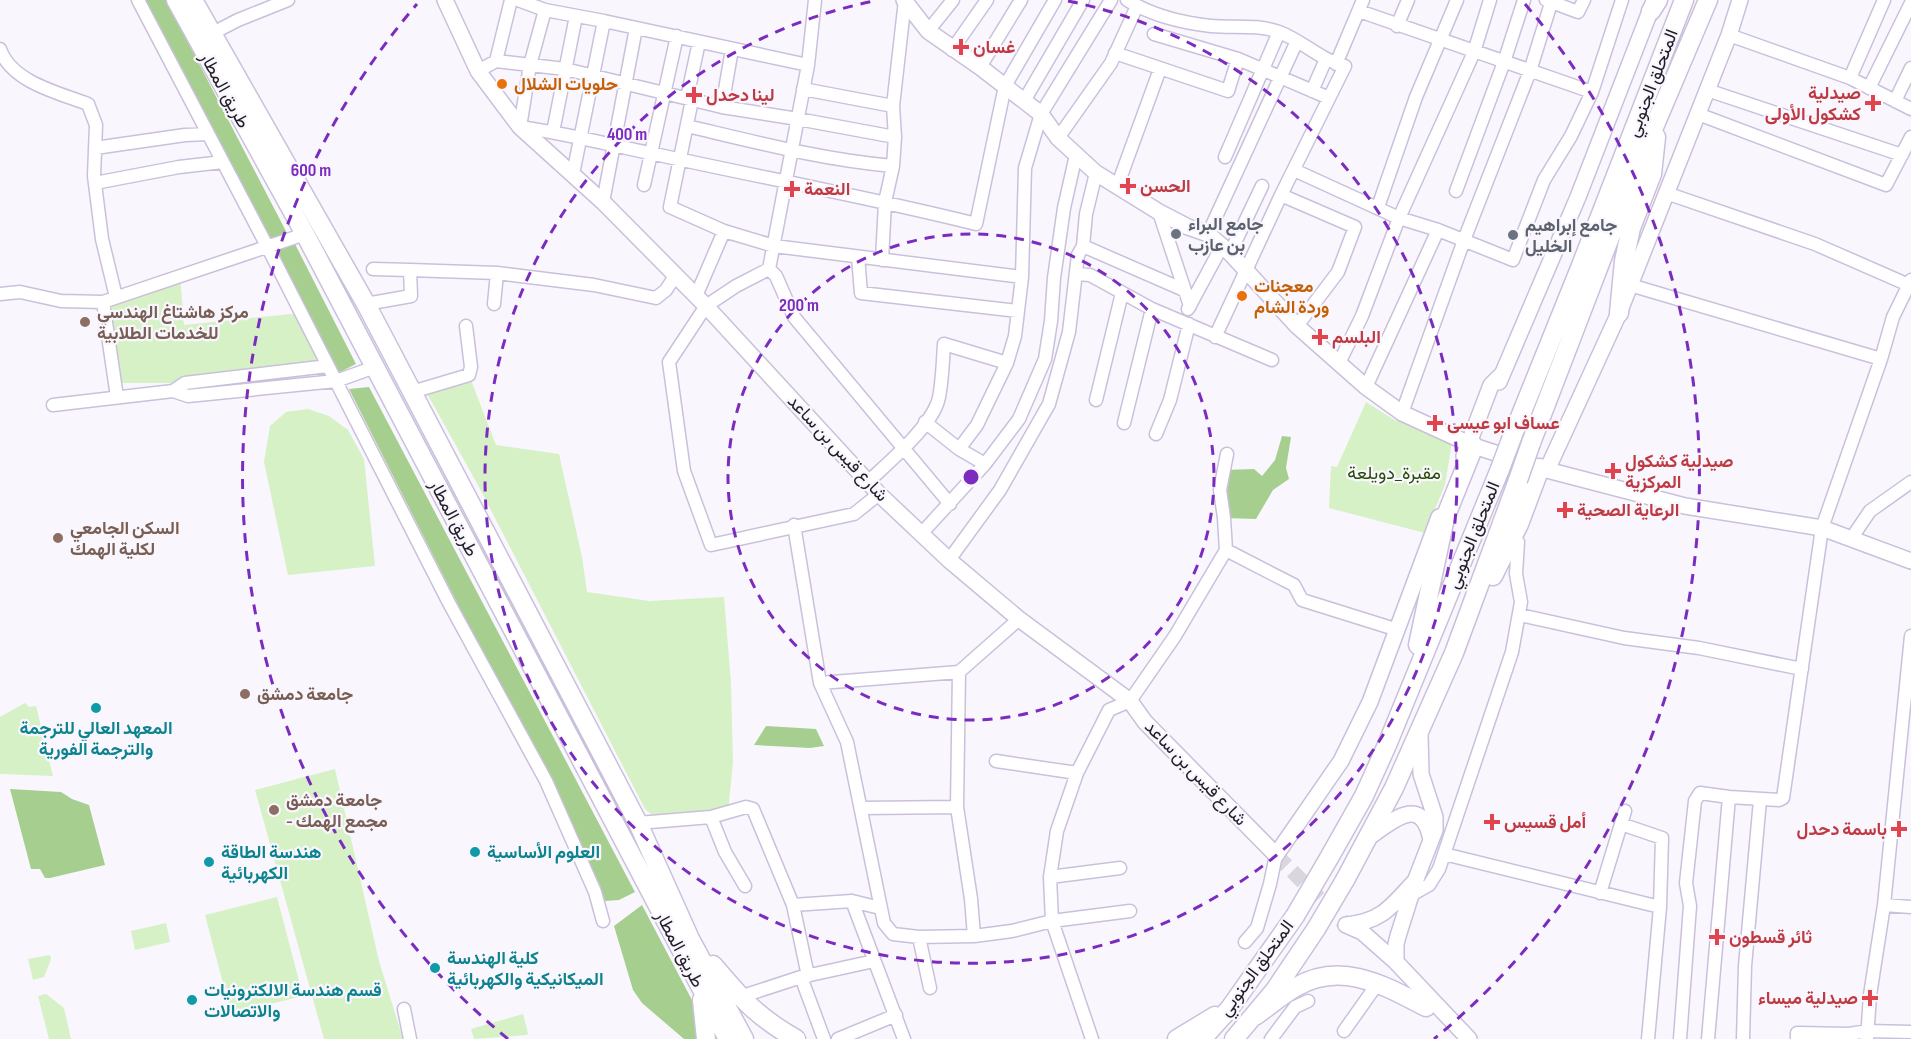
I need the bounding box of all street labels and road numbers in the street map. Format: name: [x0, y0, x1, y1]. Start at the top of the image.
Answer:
street label: المتحلق الجنوبي: [1622, 26, 1686, 141]
street label: طريق المطار: [195, 48, 254, 132]
street label: شارع قيس بن ساعد: [782, 391, 892, 507]
street label: طريق المطار: [424, 475, 482, 560]
street label: المتحلق الجنوبي: [1442, 479, 1508, 593]
street label: شارع قيس بن ساعد: [1139, 716, 1251, 831]
street label: طريق المطار: [650, 906, 708, 991]
street label: المتحلق الجنوبي: [1214, 916, 1302, 1023]

